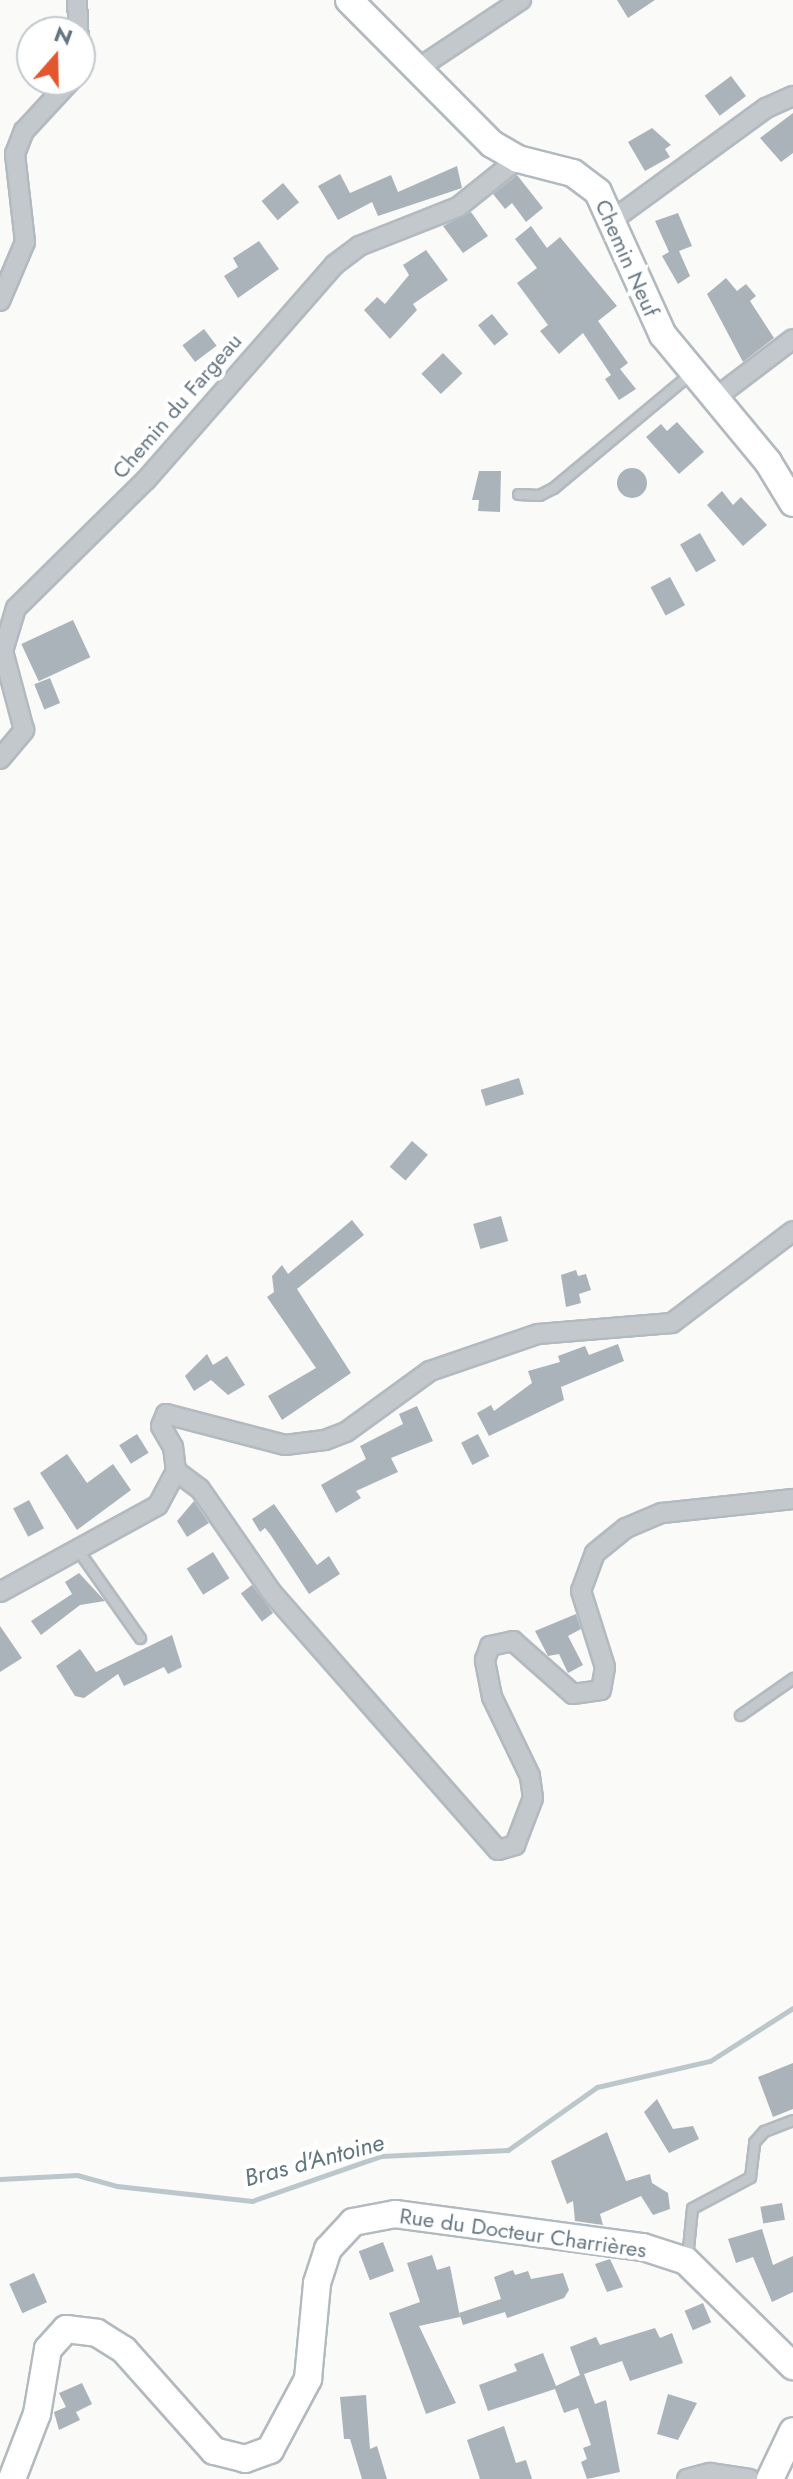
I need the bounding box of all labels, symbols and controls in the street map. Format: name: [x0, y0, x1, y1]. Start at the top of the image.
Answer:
north arrow: [16, 16, 96, 96]
text: N: [50, 17, 77, 53]
street label: Chemin Neuf: [589, 195, 665, 321]
street label: Chemin du Fargeau: [107, 328, 247, 484]
water label: Bras d'Antoine: [241, 2128, 387, 2192]
street label: Rue du Docteur Charrières: [398, 2203, 648, 2263]

